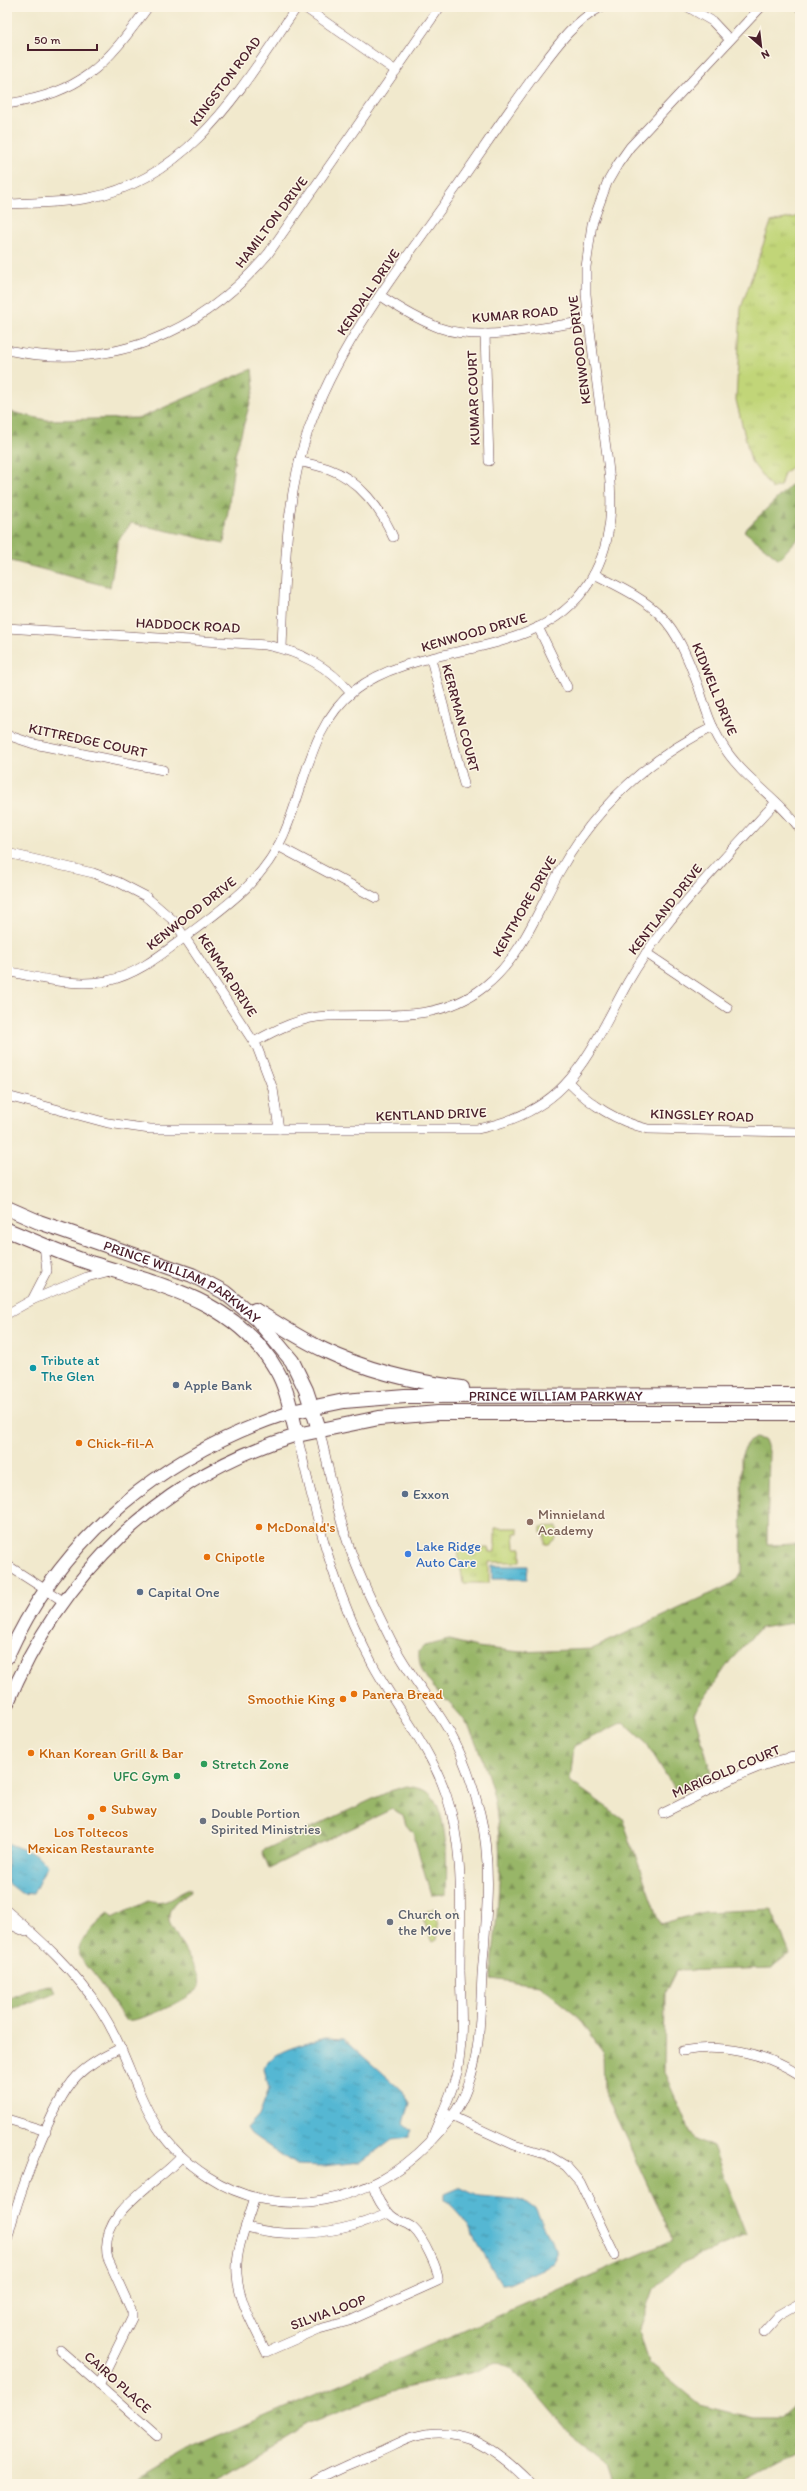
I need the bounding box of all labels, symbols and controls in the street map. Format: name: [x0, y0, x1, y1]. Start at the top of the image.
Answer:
scale bar: [28, 26, 97, 52]
north arrow: [741, 26, 781, 66]
text: 50 m: [34, 33, 60, 47]
street label: KINGSTON ROAD: [186, 33, 265, 130]
text: N: [759, 47, 772, 62]
street label: HAMILTON DRIVE: [231, 173, 311, 271]
street label: KENDALL DRIVE: [333, 246, 404, 339]
street label: KENWOOD DRIVE: [564, 294, 595, 405]
street label: KUMAR ROAD: [471, 302, 559, 327]
street label: KUMAR COURT: [463, 350, 484, 446]
street label: KENWOOD DRIVE: [419, 609, 529, 656]
street label: HADDOCK ROAD: [135, 614, 241, 637]
street label: KIDWELL DRIVE: [688, 640, 741, 739]
street label: KERRMAN COURT: [438, 662, 483, 774]
street label: KITTREDGE COURT: [27, 720, 149, 761]
street label: KENTMORE DRIVE: [489, 853, 560, 960]
street label: KENTLAND DRIVE: [625, 860, 706, 958]
street label: KENWOOD DRIVE: [143, 873, 240, 954]
street label: KENMAR DRIVE: [194, 930, 261, 1021]
street label: KENTLAND DRIVE: [375, 1104, 487, 1125]
street label: KINGSLEY ROAD: [650, 1105, 754, 1126]
street label: PRINCE WILLIAM PARKWAY: [101, 1237, 264, 1327]
place label: Tribute at The Glen: [41, 1352, 100, 1385]
marker: Tribute at The Glen: [28, 1363, 38, 1373]
place label: Apple Bank: [184, 1377, 252, 1394]
marker: Apple Bank: [171, 1380, 181, 1390]
street label: PRINCE WILLIAM PARKWAY: [469, 1387, 643, 1405]
place label: Chick-fil-A: [87, 1435, 154, 1452]
marker: Chick-fil-A: [74, 1438, 84, 1448]
place label: Exxon: [413, 1486, 449, 1503]
marker: Exxon: [400, 1489, 410, 1499]
place label: Minnieland Academy: [538, 1506, 605, 1539]
marker: Minnieland Academy: [525, 1517, 535, 1527]
place label: McDonald's: [267, 1519, 336, 1536]
marker: McDonald's: [254, 1522, 264, 1532]
place label: Lake Ridge Auto Care: [416, 1538, 481, 1571]
place label: Chipotle: [215, 1549, 265, 1566]
marker: Lake Ridge Auto Care: [403, 1549, 413, 1559]
marker: Chipotle: [202, 1552, 212, 1562]
place label: Capital One: [148, 1584, 220, 1601]
marker: Capital One: [135, 1587, 145, 1597]
place label: Panera Bread: [362, 1686, 443, 1703]
marker: Panera Bread: [349, 1689, 359, 1699]
place label: Smoothie King: [248, 1691, 336, 1708]
marker: Smoothie King: [338, 1694, 348, 1704]
street label: MARIGOLD COURT: [670, 1741, 783, 1802]
place label: Khan Korean Grill & Bar: [39, 1745, 184, 1762]
marker: Khan Korean Grill & Bar: [26, 1748, 36, 1758]
place label: Stretch Zone: [212, 1756, 289, 1773]
marker: Stretch Zone: [199, 1759, 209, 1769]
place label: UFC Gym: [113, 1768, 170, 1785]
marker: UFC Gym: [172, 1771, 182, 1781]
place label: Subway: [111, 1801, 157, 1818]
marker: Subway: [98, 1804, 108, 1814]
place label: Double Portion Spirited Ministries: [211, 1805, 321, 1838]
marker: Los Toltecos Mexican Restaurante: [86, 1812, 96, 1822]
marker: Double Portion Spirited Ministries: [198, 1816, 208, 1826]
place label: Los Toltecos Mexican Restaurante: [28, 1824, 155, 1857]
place label: Church on the Move: [398, 1906, 460, 1939]
marker: Church on the Move: [385, 1917, 395, 1927]
street label: SILVIA LOOP: [288, 2291, 368, 2334]
street label: CAIRO PLACE: [81, 2348, 155, 2417]

